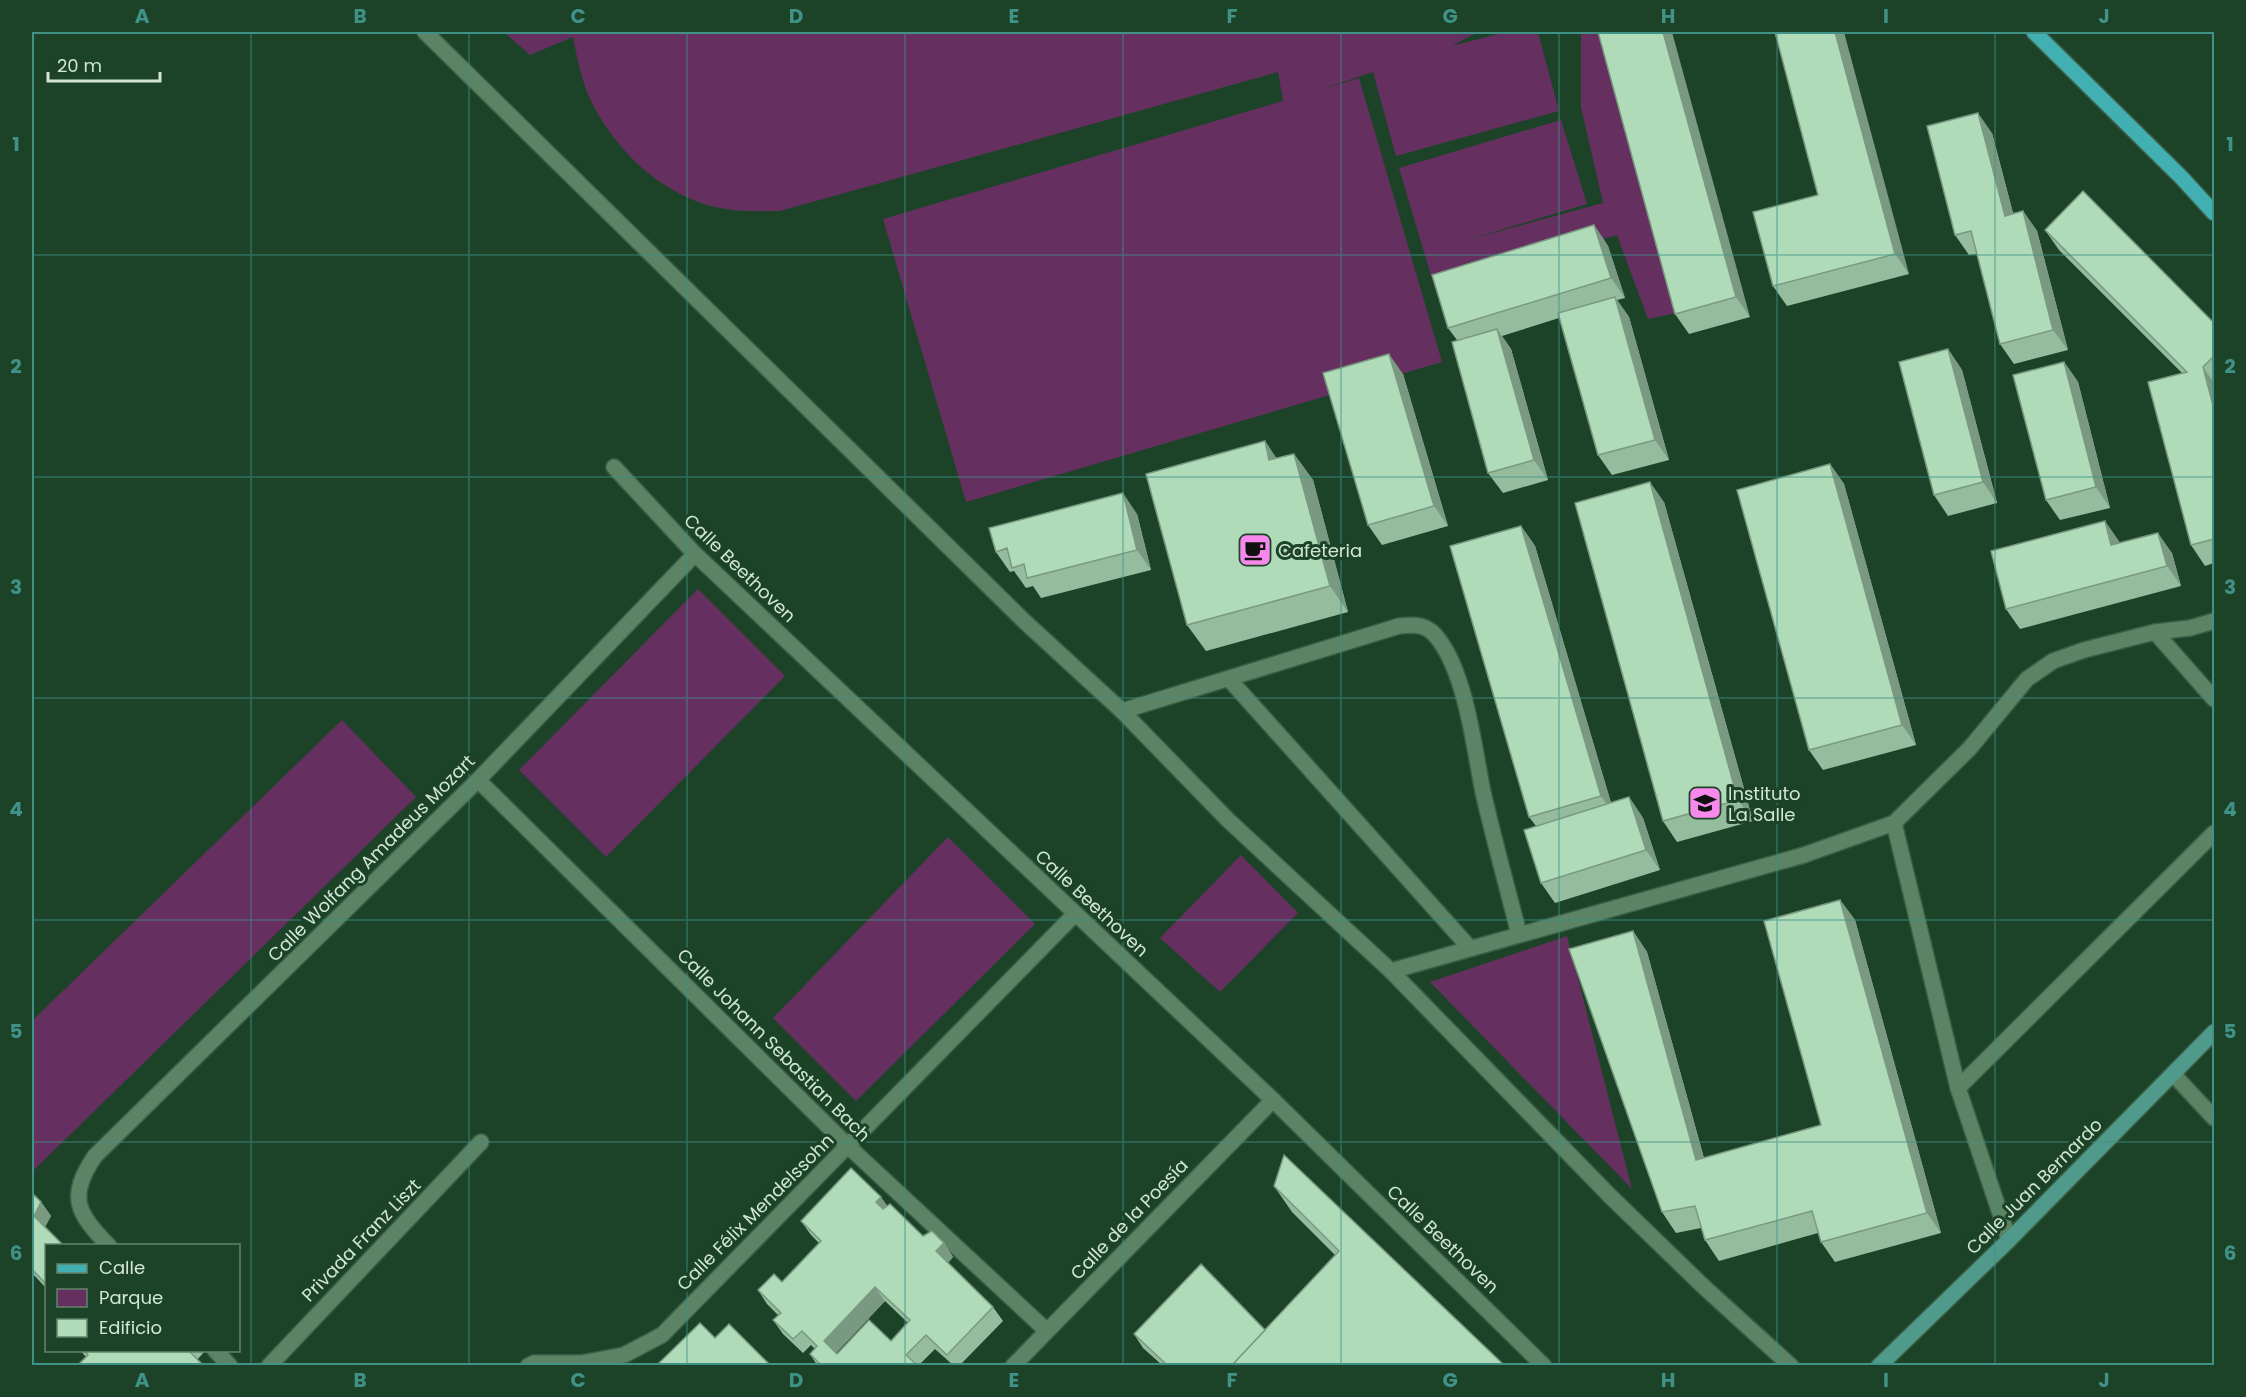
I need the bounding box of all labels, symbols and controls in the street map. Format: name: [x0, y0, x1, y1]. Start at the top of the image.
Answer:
text: A: [135, 2, 150, 30]
text: B: [353, 2, 367, 30]
text: C: [570, 2, 586, 30]
text: D: [789, 2, 803, 30]
text: E: [1009, 2, 1019, 30]
text: F: [1227, 2, 1238, 30]
text: G: [1442, 2, 1458, 30]
text: H: [1661, 2, 1675, 30]
text: I: [1883, 2, 1889, 30]
text: J: [2098, 2, 2110, 30]
scale bar: [48, 45, 160, 83]
text: 20 m: [57, 53, 102, 78]
text: 1: [12, 130, 20, 158]
text: 1: [2226, 130, 2234, 158]
text: 2: [10, 352, 22, 380]
text: 2: [2224, 352, 2236, 380]
street label: Calle Beethoven: [679, 508, 801, 628]
cafe icon: Cafeteria: [1237, 532, 1273, 568]
place label: Cafeteria: [1278, 538, 1362, 563]
text: 3: [10, 573, 22, 601]
text: 3: [2224, 573, 2236, 601]
street label: Calle Wolfang Amadeus Mozart: [262, 749, 480, 967]
place label: Instituto La Salle: [1728, 781, 1800, 827]
school or university icon: Instituto La Salle: [1687, 785, 1723, 821]
text: 4: [9, 795, 23, 823]
text: 4: [2223, 795, 2237, 823]
street label: Calle Beethoven: [1030, 844, 1154, 962]
street label: Calle Johann Sebastian Bach: [672, 943, 876, 1147]
text: 5: [10, 1017, 23, 1045]
text: 5: [2224, 1017, 2237, 1045]
street label: Calle Juan Bernardo: [1960, 1112, 2108, 1260]
street label: Calle Félix Mendelssohn: [671, 1128, 839, 1296]
street label: Calle de la Poesía: [1065, 1153, 1193, 1285]
street label: Privada Franz Liszt: [296, 1173, 426, 1307]
street label: Calle Beethoven: [1382, 1179, 1504, 1299]
text: 6: [10, 1239, 22, 1267]
text: 6: [2224, 1239, 2236, 1267]
legend: [45, 1244, 240, 1352]
text: Calle: [99, 1255, 145, 1280]
text: Parque: [99, 1285, 163, 1310]
text: Edificio: [99, 1315, 162, 1340]
text: A: [135, 1366, 150, 1394]
text: B: [353, 1366, 367, 1394]
text: C: [570, 1366, 586, 1394]
text: D: [789, 1366, 803, 1394]
text: E: [1009, 1366, 1019, 1394]
text: F: [1227, 1366, 1238, 1394]
text: G: [1442, 1366, 1458, 1394]
text: H: [1661, 1366, 1675, 1394]
text: I: [1883, 1366, 1889, 1394]
text: J: [2098, 1366, 2110, 1394]

